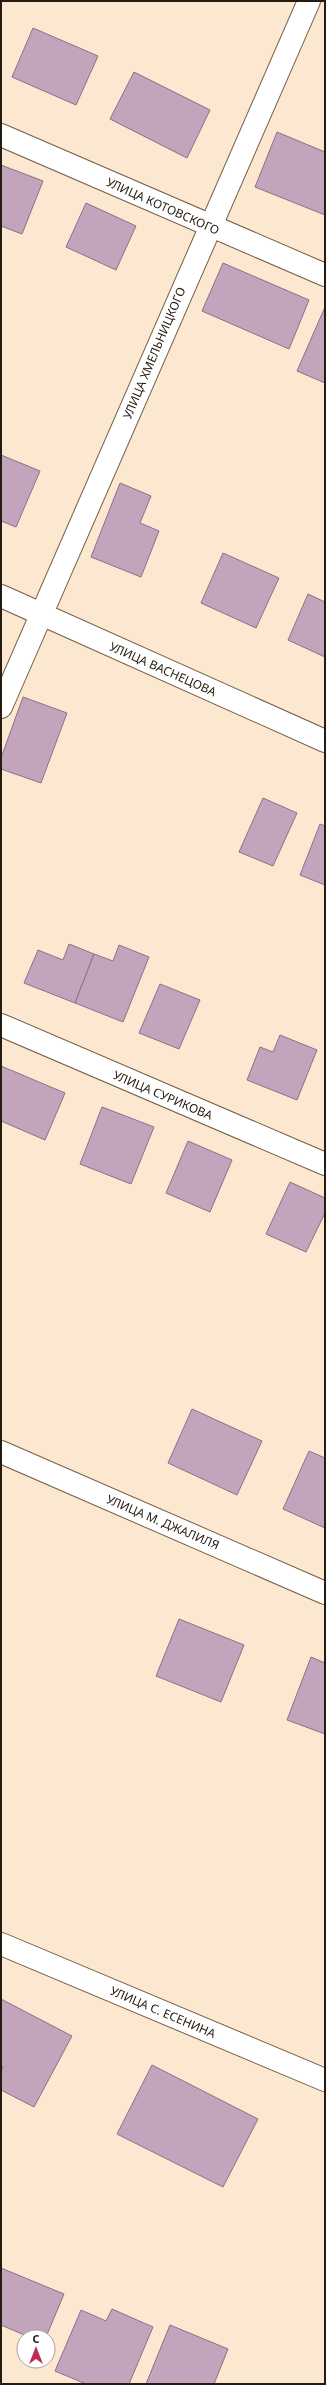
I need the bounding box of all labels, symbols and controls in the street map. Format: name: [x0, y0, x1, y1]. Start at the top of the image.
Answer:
street label: УЛИЦА КОТОВСКОГО: [104, 173, 222, 239]
street label: УЛИЦА ХМЕЛЬНИЦКОГО: [118, 284, 190, 422]
street label: УЛИЦА ВАСНЕЦОВА: [107, 638, 219, 700]
street label: УЛИЦА СУРИКОВА: [111, 1066, 216, 1124]
street label: УЛИЦА М. ДЖАЛИЛЯ: [104, 1490, 222, 1554]
street label: УЛИЦА С. ЕСЕНИНА: [108, 1982, 219, 2042]
north arrow: [16, 2329, 56, 2369]
text: С: [32, 2331, 40, 2346]

